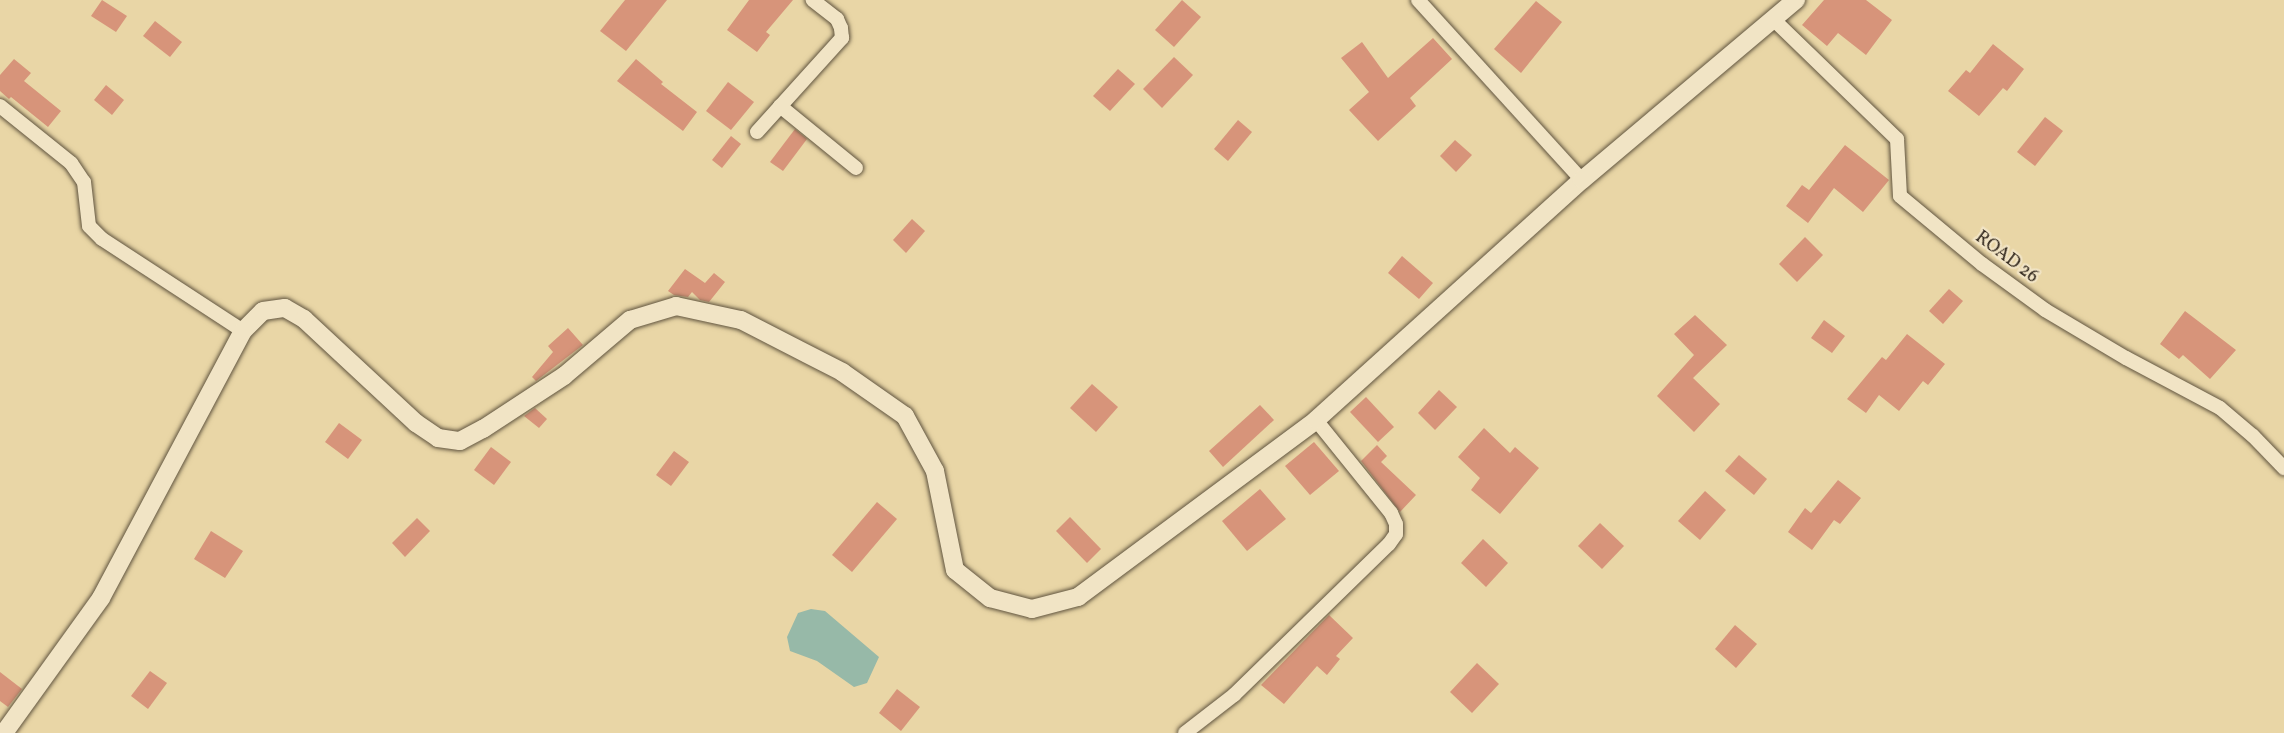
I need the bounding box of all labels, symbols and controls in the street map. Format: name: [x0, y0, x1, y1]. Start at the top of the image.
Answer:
street label: ROAD 26: [1970, 227, 2042, 289]

